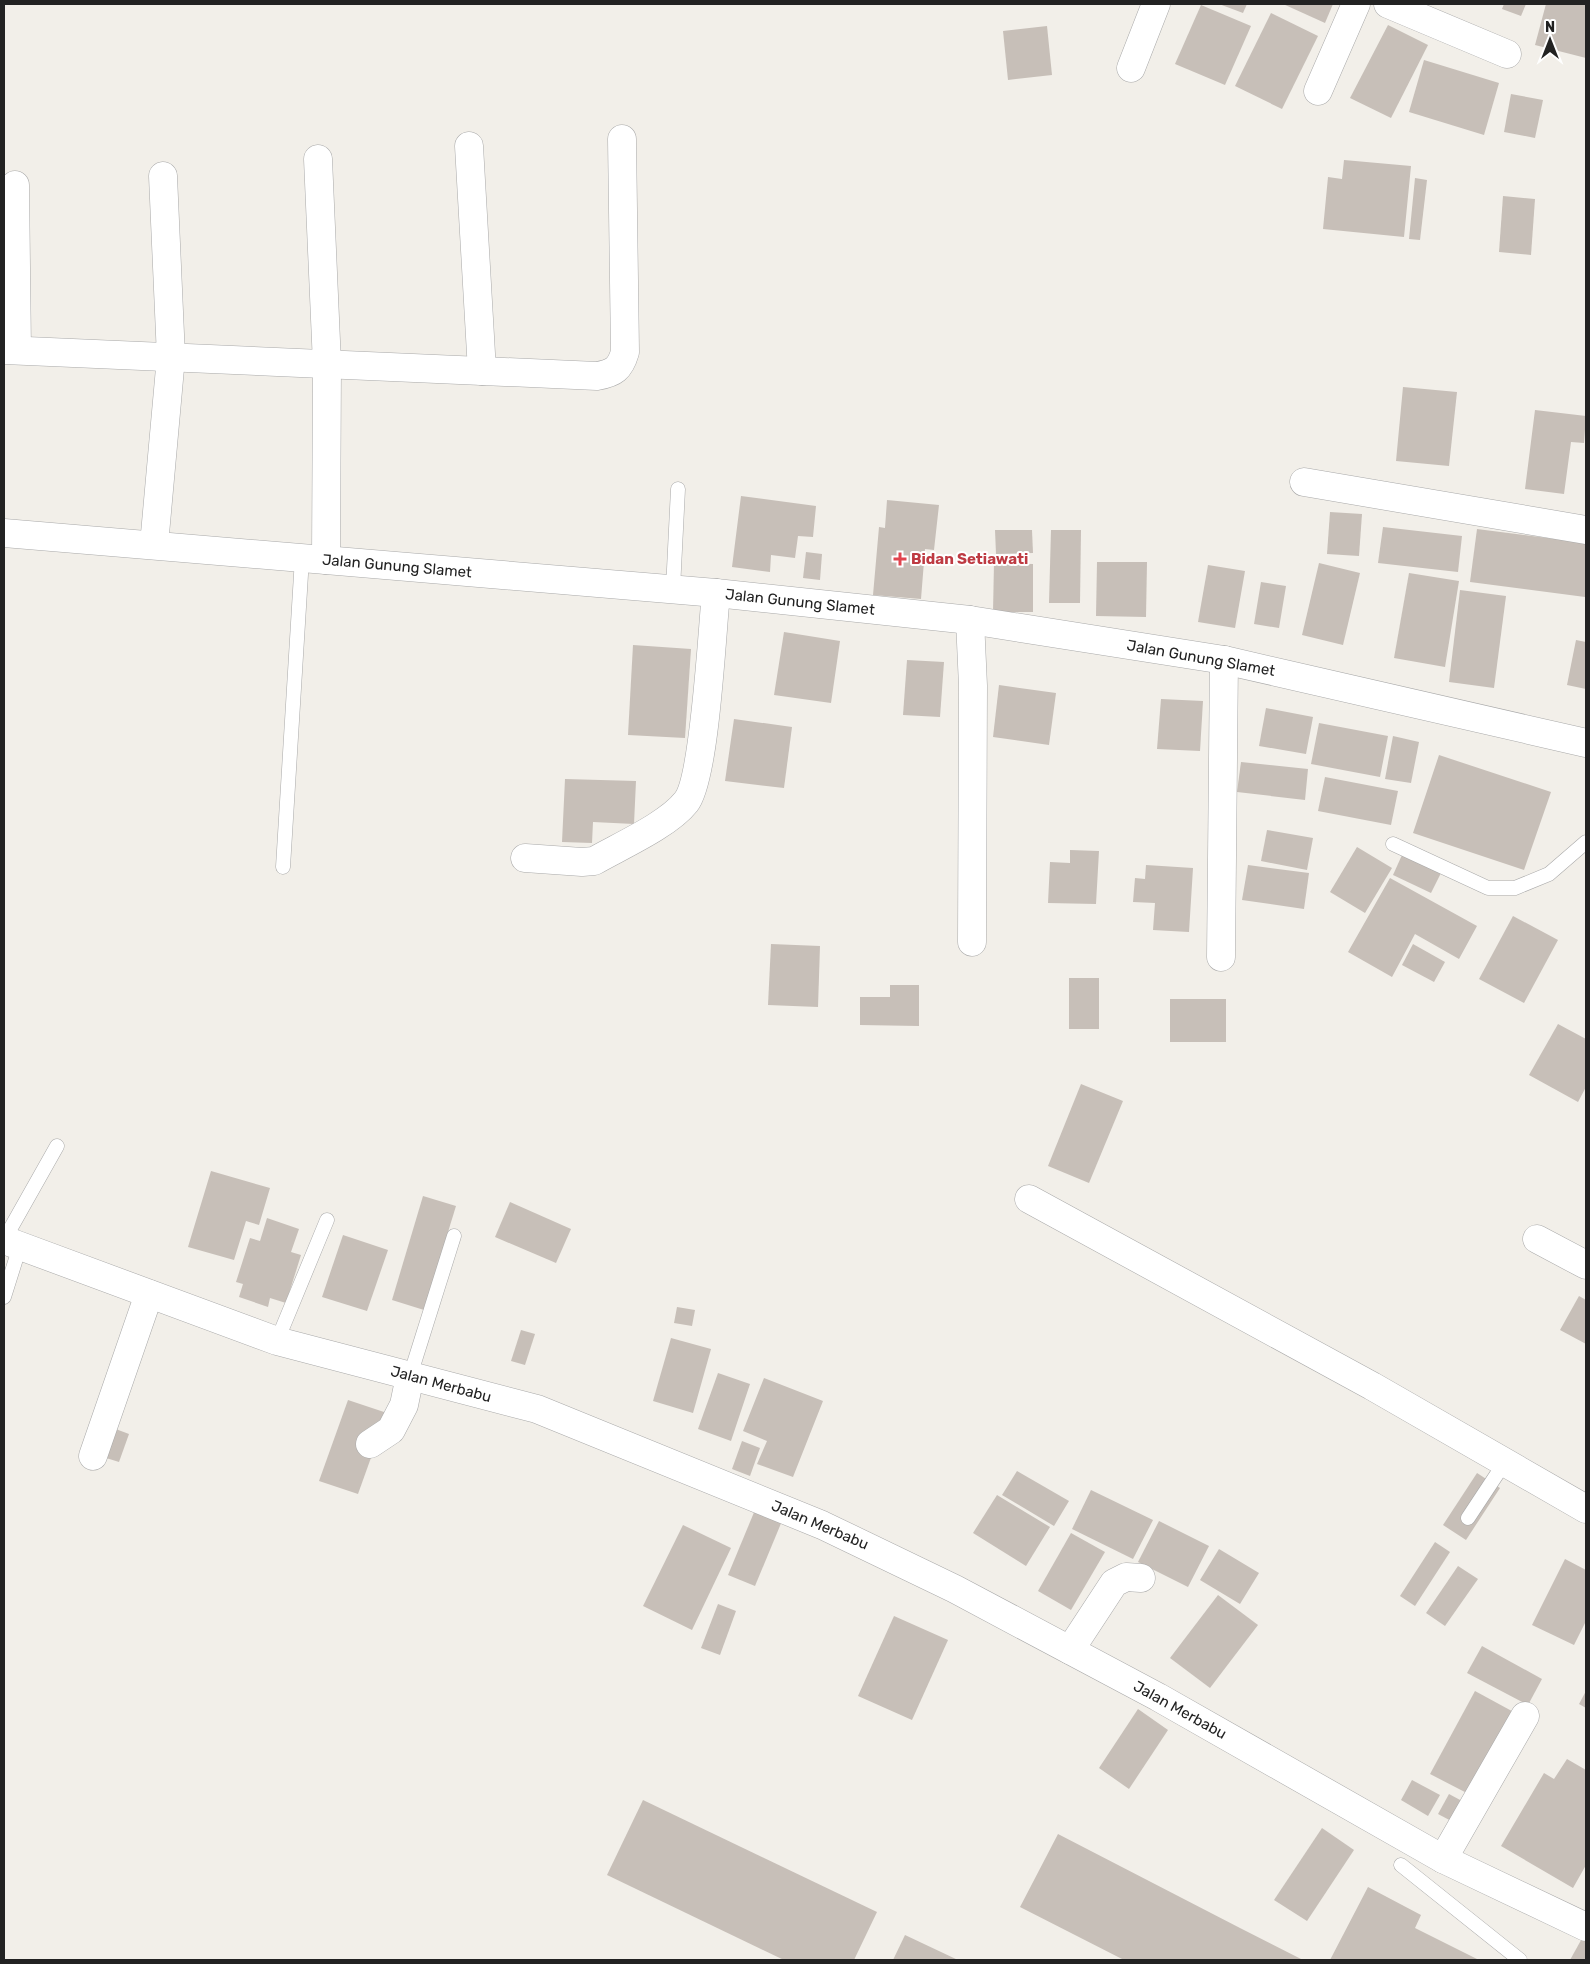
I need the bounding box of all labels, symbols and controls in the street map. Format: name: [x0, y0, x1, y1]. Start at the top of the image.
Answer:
north arrow: [1525, 15, 1575, 65]
text: N: [1545, 19, 1555, 36]
street label: Jalan Gunung Slamet: [321, 550, 473, 582]
place label: Bidan Setiawati: [911, 550, 1028, 568]
marker: Bidan Setiawati: [893, 552, 907, 566]
street label: Jalan Gunung Slamet: [724, 585, 876, 619]
street label: Jalan Gunung Slamet: [1125, 636, 1277, 680]
street label: Jalan Merbabu: [389, 1362, 493, 1406]
street label: Jalan Merbabu: [769, 1496, 871, 1554]
street label: Jalan Merbabu: [1130, 1677, 1230, 1743]

